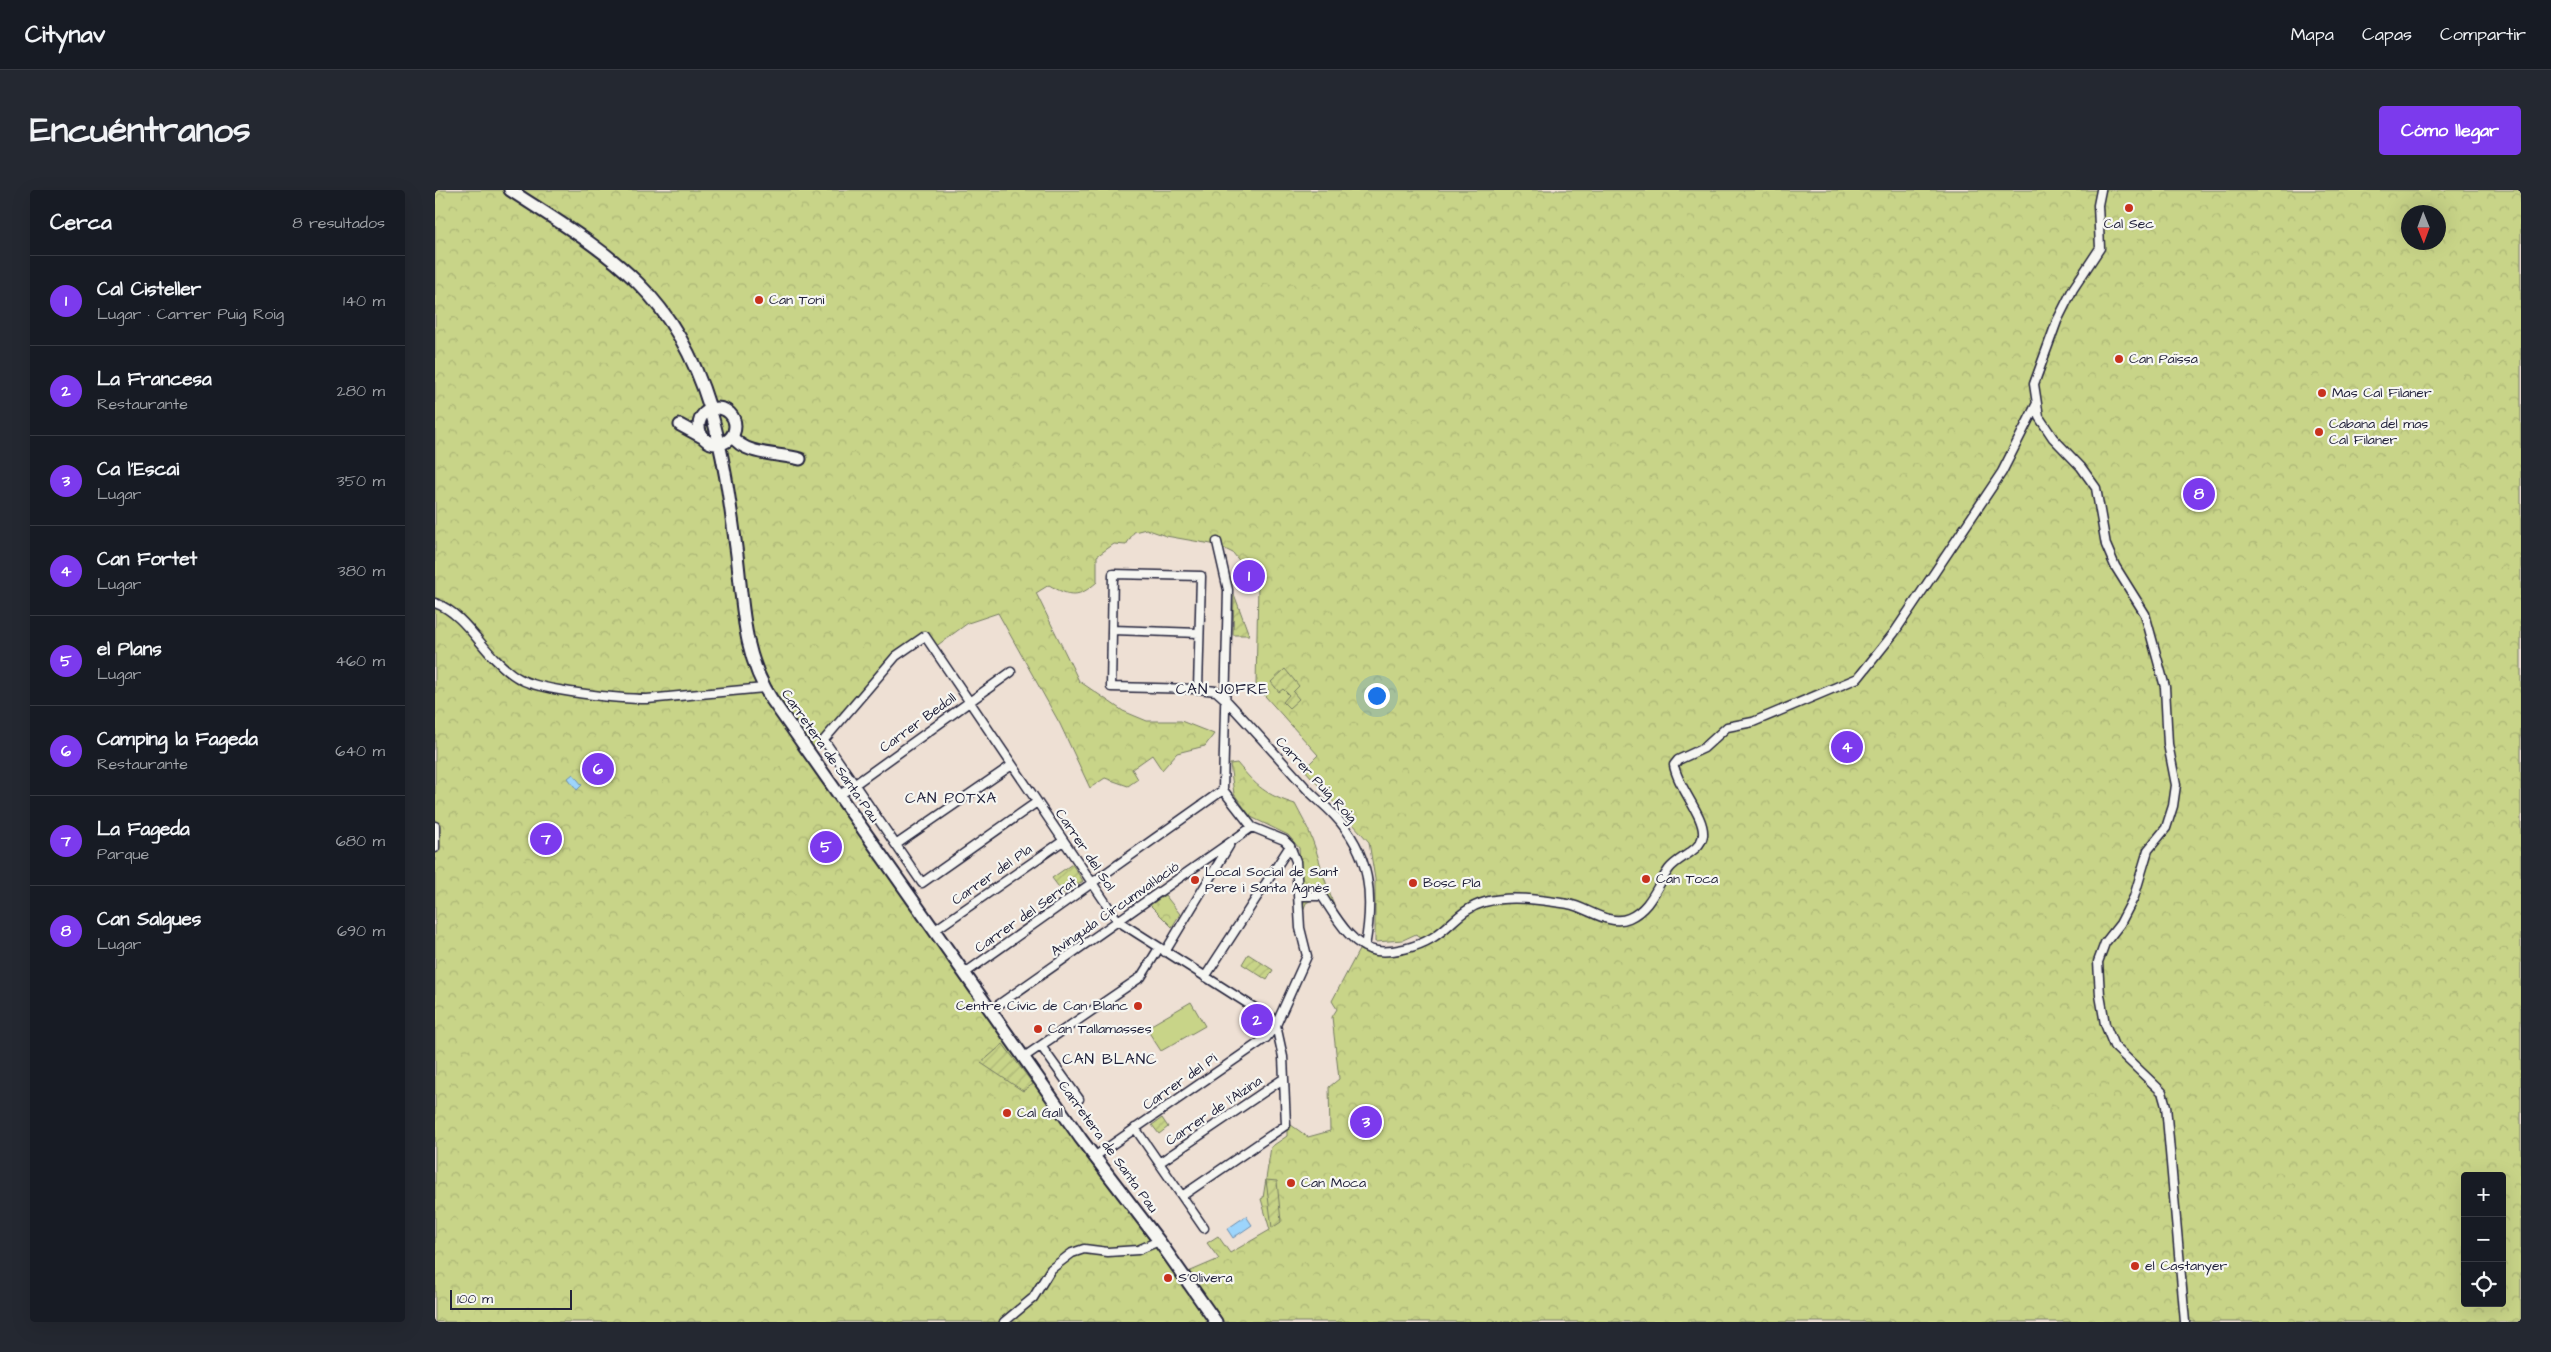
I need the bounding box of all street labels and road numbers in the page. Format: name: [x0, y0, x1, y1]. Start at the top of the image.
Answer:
street label: Carretera de Santa Pau: [776, 685, 884, 827]
street label: Carrer Bedoll: [876, 688, 960, 758]
street label: Carrer Puig Roig: [1271, 732, 1361, 828]
street label: Carrer del Sol: [1050, 805, 1120, 895]
street label: Carrer del Pla: [948, 840, 1036, 910]
street label: Avinguda Circumval·lació: [1047, 857, 1183, 961]
street label: Carrer del Serrat: [971, 872, 1081, 958]
street label: Carrer del Pi: [1139, 1049, 1221, 1115]
street label: Carrer de l'Alzina: [1162, 1071, 1266, 1151]
street label: Carretera de Santa Pau: [1053, 1077, 1163, 1217]

